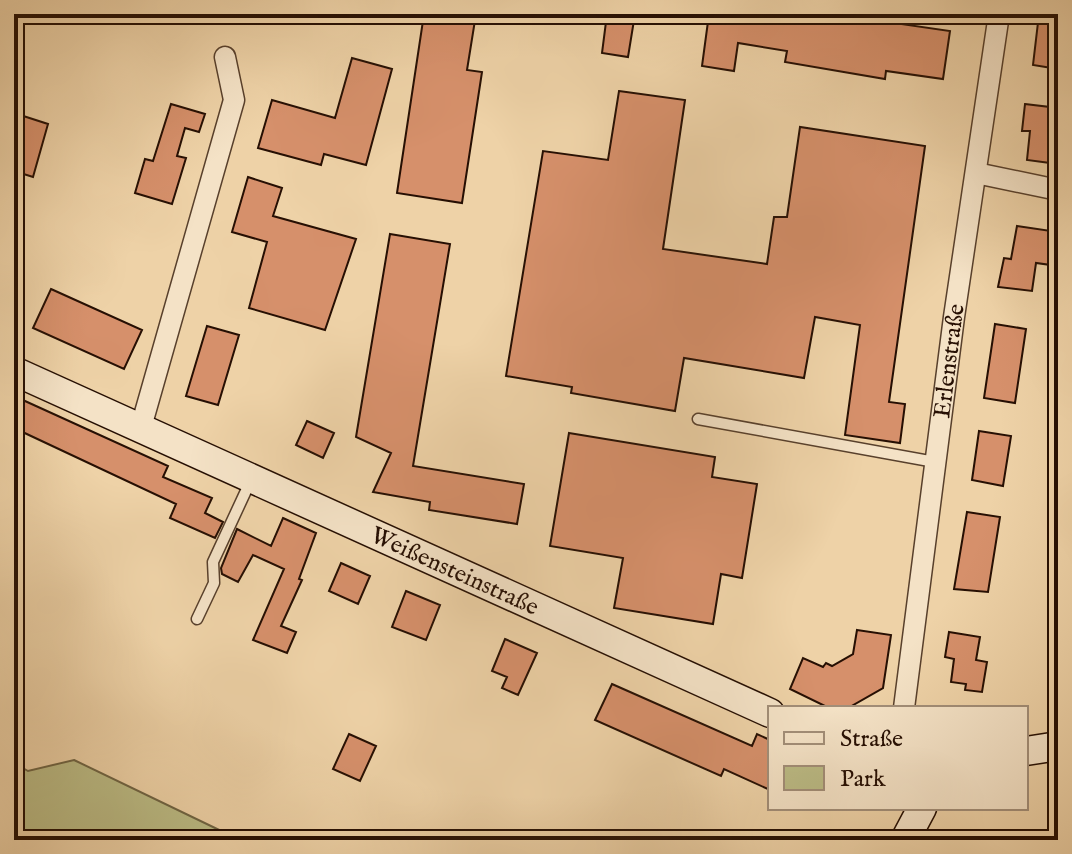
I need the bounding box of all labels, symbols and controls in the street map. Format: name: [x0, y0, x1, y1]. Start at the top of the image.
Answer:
street label: Erlenstraße: [927, 302, 973, 420]
street label: Weißensteinstraße: [365, 520, 543, 623]
legend: [768, 706, 1028, 810]
text: Straße: [840, 724, 903, 755]
text: Park: [840, 764, 886, 795]

